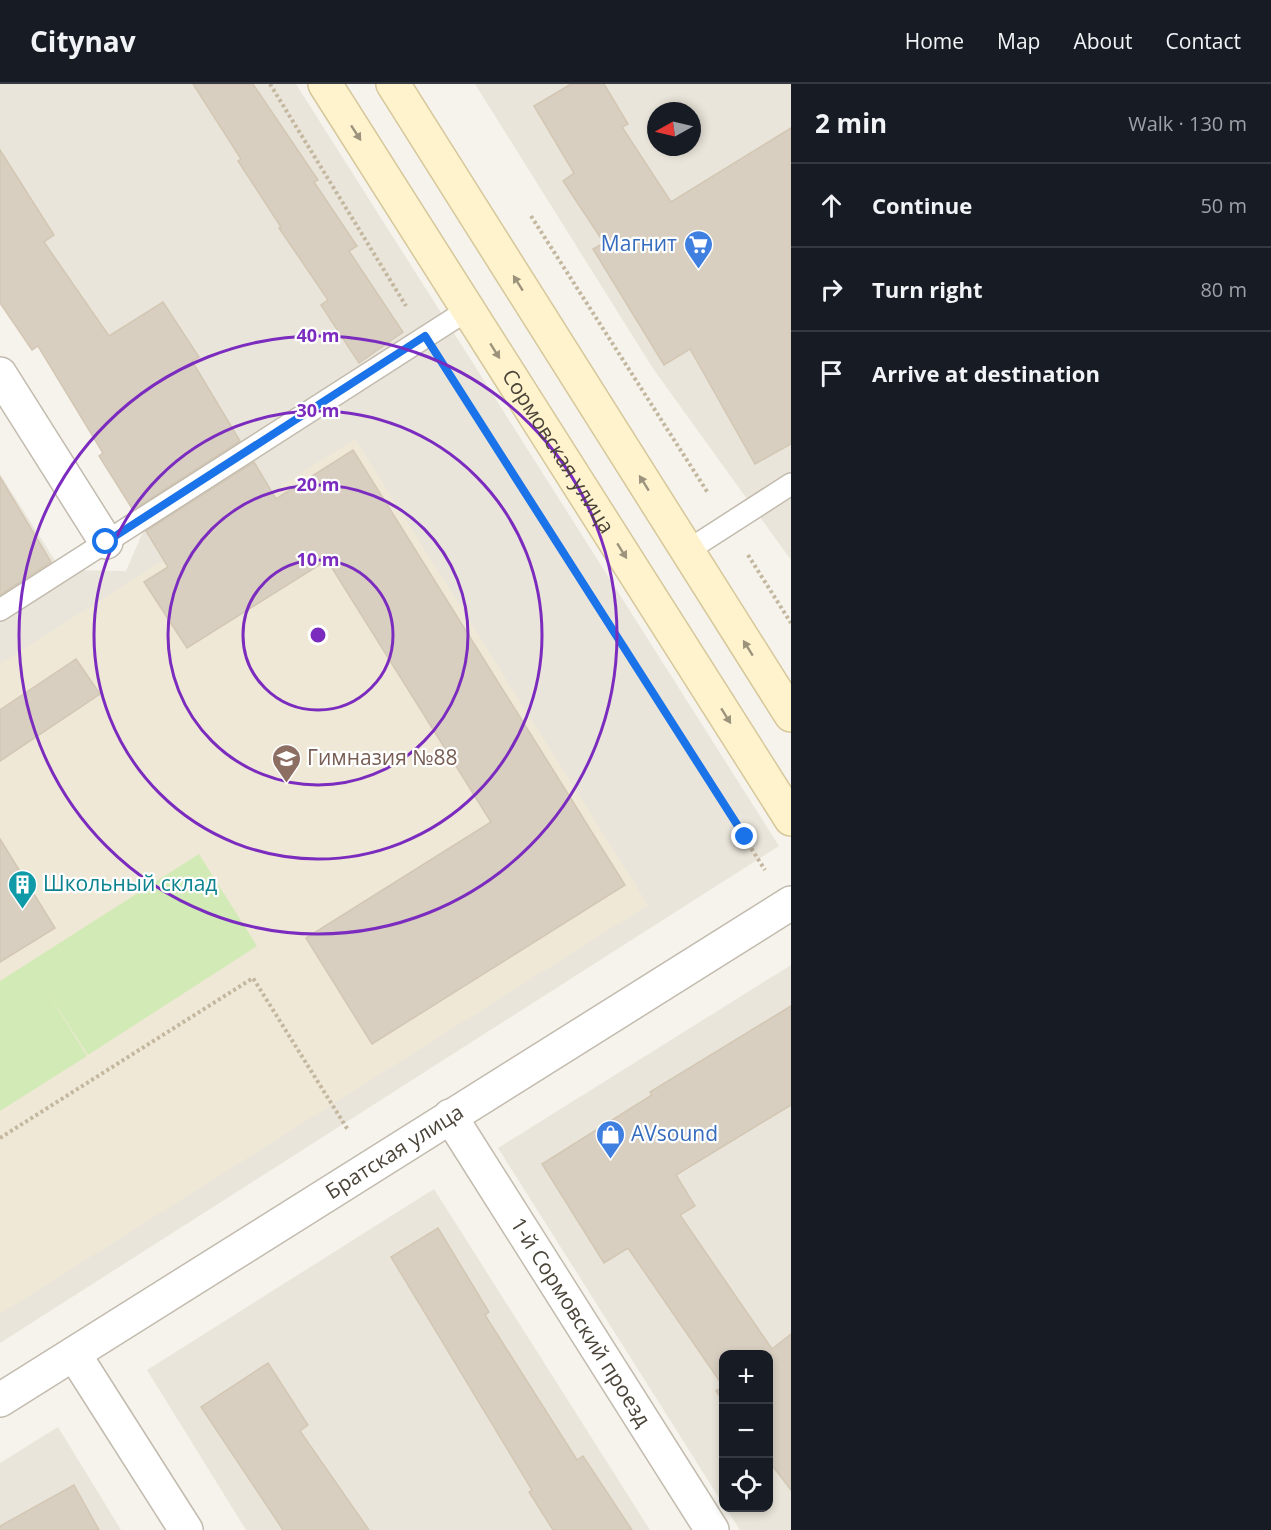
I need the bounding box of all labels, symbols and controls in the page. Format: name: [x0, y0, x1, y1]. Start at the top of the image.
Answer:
text: Citynav: [30, 22, 136, 60]
text: Home: [905, 27, 964, 55]
text: Map: [997, 27, 1040, 55]
text: About: [1073, 27, 1133, 55]
text: Contact: [1166, 27, 1241, 55]
north arrow: [647, 102, 701, 156]
text: 2 min: [815, 105, 887, 141]
text: Walk · 130 m: [1128, 110, 1247, 137]
one-way arrow: [351, 125, 362, 141]
icon: ahead: [815, 189, 848, 222]
text: Continue: [872, 190, 972, 220]
text: 50 m: [1200, 192, 1247, 219]
supermarket icon: Магнит: [682, 228, 714, 270]
place label: Магнит: [601, 229, 677, 257]
icon: right: [815, 273, 848, 306]
text: Turn right: [872, 274, 983, 304]
one-way arrow: [513, 275, 524, 291]
text: 80 m: [1200, 276, 1247, 303]
text: 40 m: [297, 323, 339, 347]
one-way arrow: [490, 342, 501, 359]
icon: arrive: [815, 357, 848, 390]
text: Arrive at destination: [872, 358, 1100, 388]
street label: Сормовская улица: [496, 363, 621, 538]
text: 30 m: [297, 398, 339, 422]
text: 20 m: [297, 472, 339, 496]
one-way arrow: [639, 475, 650, 492]
route start: [92, 528, 118, 554]
one-way arrow: [616, 543, 627, 559]
text: 10 m: [297, 547, 339, 571]
centre of rings: [308, 625, 328, 645]
one-way arrow: [743, 640, 754, 656]
one-way arrow: [720, 708, 731, 724]
school or university icon: Гимназия №88: [270, 742, 302, 784]
place label: Гимназия №88: [307, 743, 458, 771]
route end: [731, 823, 757, 849]
building icon: Школьный склад: [6, 868, 38, 910]
place label: Школьный склад: [43, 869, 217, 897]
street label: Братская улица: [320, 1097, 468, 1205]
shop icon: AVsound: [594, 1118, 626, 1160]
place label: AVsound: [631, 1119, 718, 1147]
street label: 1-й Сормовский проезд: [505, 1212, 658, 1431]
map controls: [719, 1350, 773, 1512]
button: +: [719, 1350, 773, 1404]
button: −: [719, 1404, 773, 1458]
button: locate: [719, 1458, 773, 1512]

